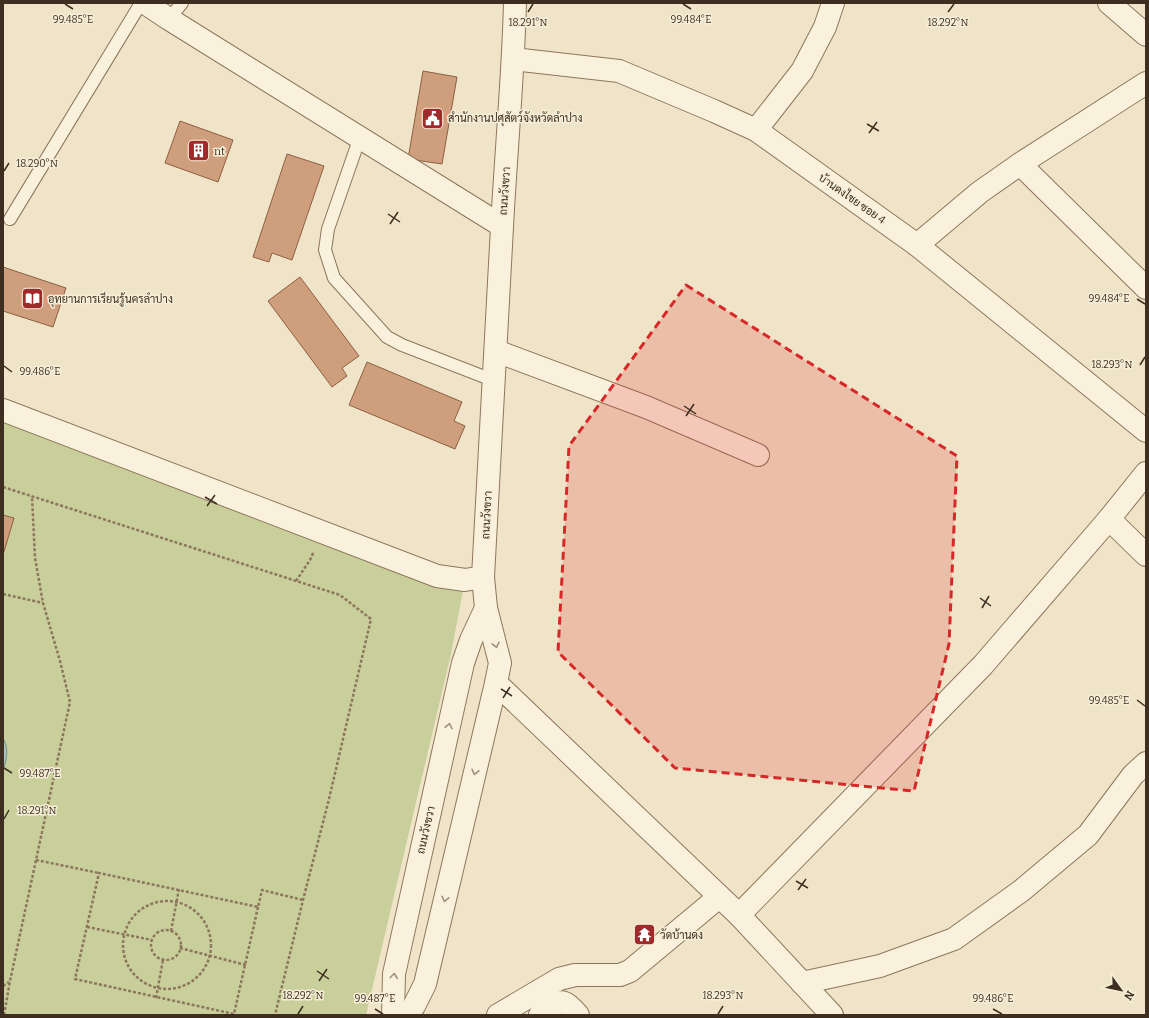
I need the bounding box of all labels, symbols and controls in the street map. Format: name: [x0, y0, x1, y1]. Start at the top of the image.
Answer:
text: 99.485°E: [53, 14, 93, 26]
text: 99.484°E: [671, 14, 711, 26]
text: 18.291°N: [508, 17, 548, 29]
text: 18.292°N: [928, 17, 969, 29]
public building icon: สำนักงานปศุสัตว์จังหวัดลำปาง: [420, 105, 446, 131]
place label: สำนักงานปศุสัตว์จังหวัดลำปาง: [448, 110, 582, 127]
building icon: nt: [186, 138, 212, 164]
place label: nt: [214, 145, 225, 158]
text: 18.290°N: [16, 158, 58, 170]
street label: ถนนวังขวา: [496, 166, 513, 216]
street label: บ้านดงไชย ซอย 4: [816, 170, 890, 227]
library icon: อุทยานการเรียนรู้นครลำปาง: [20, 286, 46, 312]
place label: อุทยานการเรียนรู้นครลำปาง: [48, 291, 173, 308]
text: 99.484°E: [1089, 293, 1129, 305]
text: 18.293°N: [1092, 359, 1133, 371]
text: 99.486°E: [19, 366, 61, 378]
street label: ถนนวังขวา: [478, 490, 495, 540]
one-way arrow: [491, 642, 499, 649]
text: 99.485°E: [1089, 695, 1129, 707]
one-way arrow: [445, 723, 453, 729]
text: 99.487°E: [20, 768, 60, 780]
one-way arrow: [471, 768, 480, 775]
text: 18.291°N: [17, 805, 57, 817]
street label: ถนนวังขวา: [413, 805, 438, 855]
one-way arrow: [442, 896, 450, 902]
temple icon: วัดบ้านดง: [631, 922, 657, 948]
place label: วัดบ้านดง: [660, 928, 703, 942]
north arrow: [1101, 970, 1141, 1010]
one-way arrow: [390, 973, 399, 979]
text: N: [1121, 988, 1137, 1003]
text: 18.292°N: [283, 990, 324, 1002]
text: 18.293°N: [703, 990, 744, 1002]
text: 99.487°E: [355, 993, 395, 1005]
text: 99.486°E: [972, 993, 1014, 1005]

